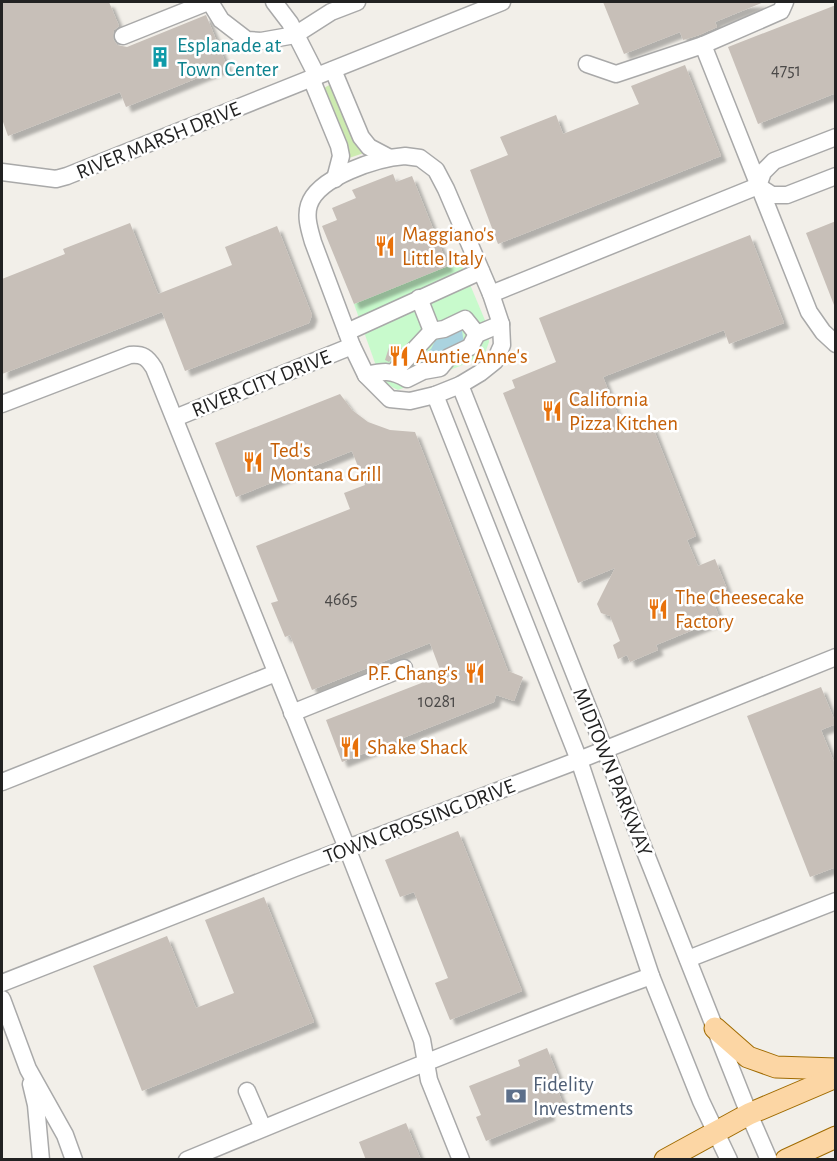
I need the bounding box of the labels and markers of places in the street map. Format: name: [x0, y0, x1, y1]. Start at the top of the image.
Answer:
place label: Esplanade at Town Center: [177, 35, 282, 80]
building icon: Esplanade at Town Center: [148, 45, 172, 69]
place label: Maggiano's Little Italy: [402, 224, 494, 269]
restaurant icon: Maggiano's Little Italy: [373, 234, 397, 258]
restaurant icon: Auntie Anne's: [387, 344, 411, 368]
place label: Auntie Anne's: [416, 346, 528, 367]
place label: California Pizza Kitchen: [569, 389, 678, 434]
restaurant icon: California Pizza Kitchen: [540, 399, 564, 423]
place label: Ted's Montana Grill: [270, 440, 382, 485]
restaurant icon: Ted's Montana Grill: [241, 450, 265, 474]
place label: The Cheesecake Factory: [675, 587, 804, 632]
restaurant icon: The Cheesecake Factory: [646, 597, 670, 621]
restaurant icon: P.F. Chang's: [463, 661, 487, 685]
place label: P.F. Chang's: [368, 663, 458, 684]
restaurant icon: Shake Shack: [338, 735, 362, 759]
place label: Shake Shack: [367, 737, 468, 758]
place label: Fidelity Investments: [533, 1074, 633, 1119]
bank icon: Fidelity Investments: [504, 1084, 528, 1108]

